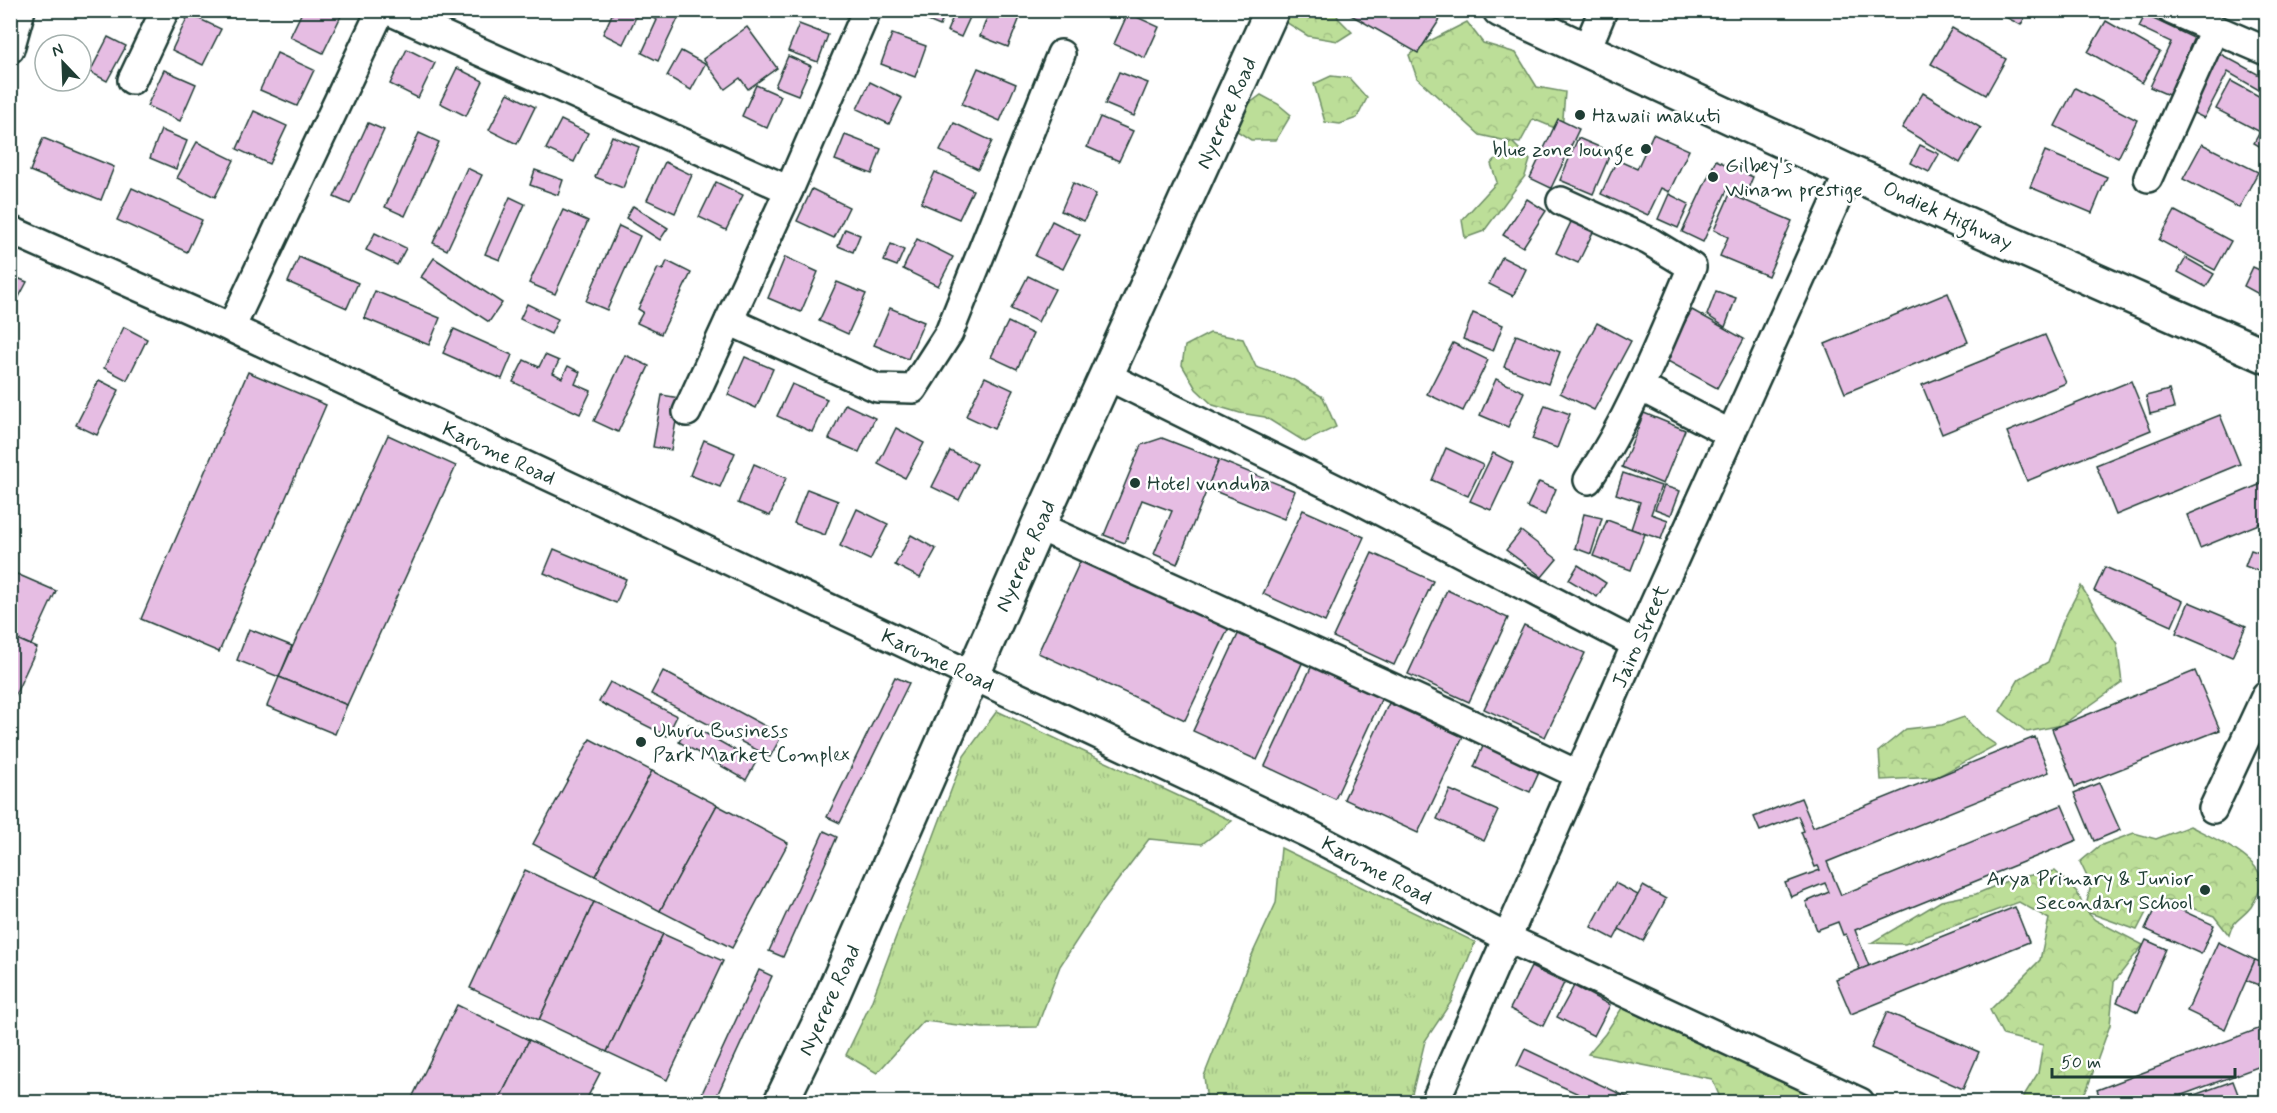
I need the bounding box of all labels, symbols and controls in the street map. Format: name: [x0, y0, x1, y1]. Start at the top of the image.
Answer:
north arrow: [33, 33, 93, 93]
text: N: [49, 39, 67, 62]
street label: Nyerere Road: [1190, 53, 1264, 174]
place label: Hawaii makuti: [1592, 102, 1720, 130]
marker: Hawaii makuti: [1573, 108, 1587, 122]
place label: blue zone lounge: [1492, 136, 1634, 166]
marker: blue zone lounge: [1639, 142, 1653, 156]
place label: Gilbey's Winam prestige: [1725, 152, 1863, 204]
marker: Gilbey's Winam prestige: [1706, 170, 1720, 184]
street label: Ondiek Highway: [1877, 175, 2017, 259]
street label: Karume Road: [437, 415, 560, 492]
place label: Hotel vunduba: [1147, 470, 1270, 498]
marker: Hotel vunduba: [1128, 476, 1142, 490]
street label: Nyerere Road: [989, 496, 1063, 617]
street label: Jairo Street: [1606, 580, 1676, 693]
street label: Karume Road: [876, 622, 999, 699]
place label: Uhuru Business Park Market Complex: [653, 717, 850, 769]
marker: Uhuru Business Park Market Complex: [634, 735, 648, 749]
street label: Karume Road: [1316, 830, 1437, 912]
place label: Arya Primary & Junior Secondary School: [1986, 865, 2193, 917]
marker: Arya Primary & Junior Secondary School: [2198, 883, 2212, 897]
street label: Nyerere Road: [792, 940, 868, 1060]
scale bar: [2052, 1041, 2235, 1079]
text: 50 m: [2061, 1051, 2101, 1075]

